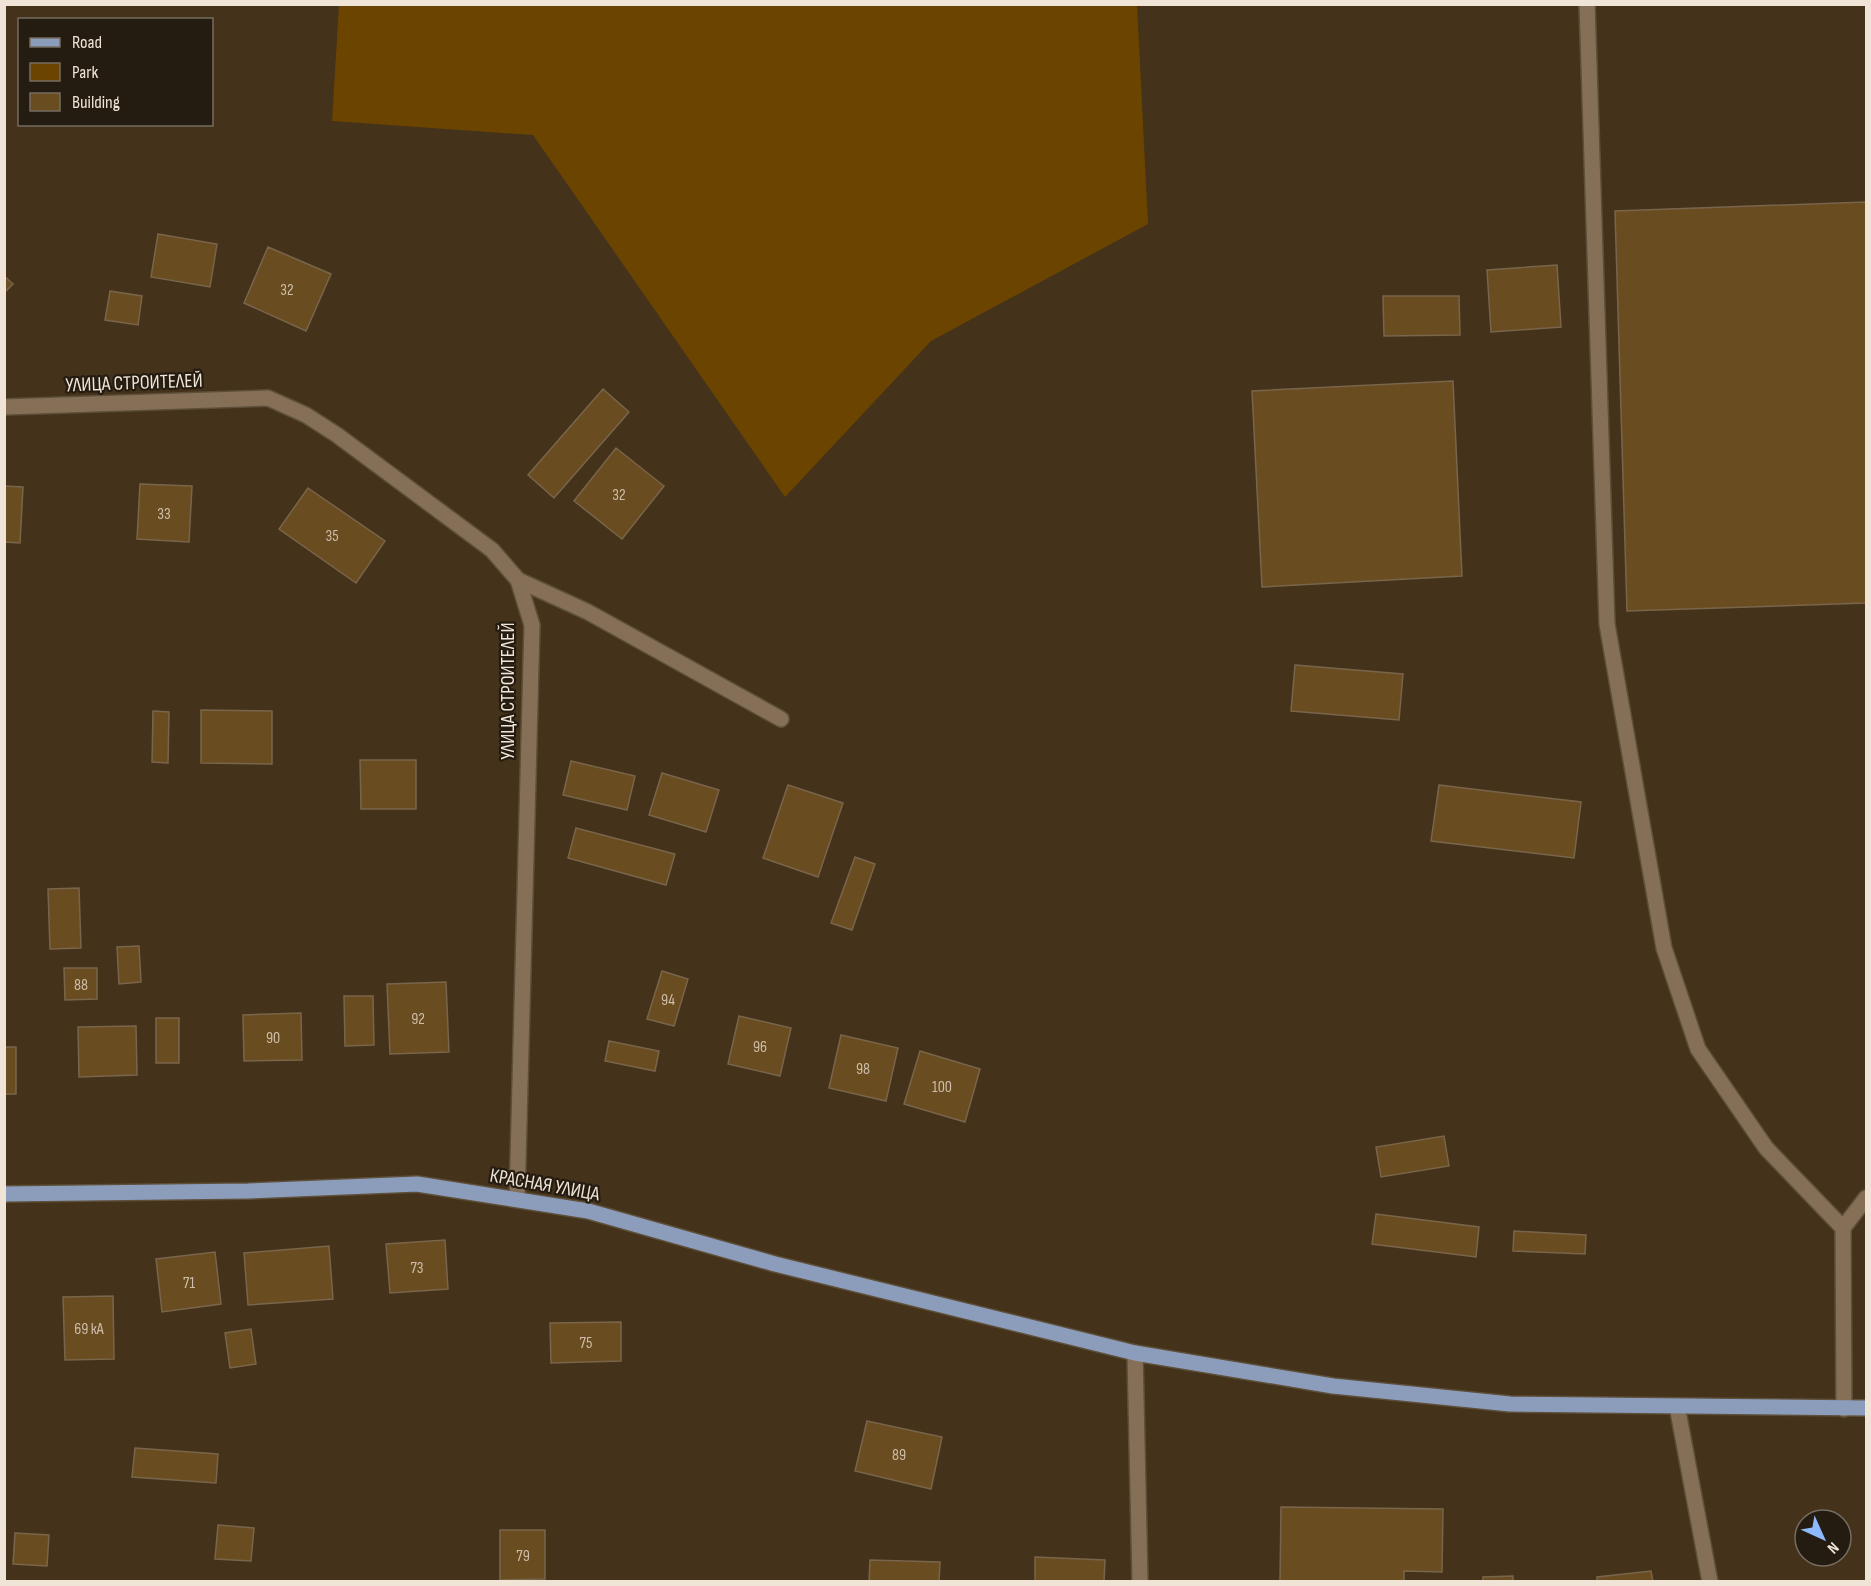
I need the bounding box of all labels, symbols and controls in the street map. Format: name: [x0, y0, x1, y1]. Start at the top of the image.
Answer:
legend: [18, 18, 213, 126]
text: Road: [72, 32, 102, 53]
text: Park: [72, 62, 98, 83]
text: Building: [72, 92, 120, 113]
house number: 32: [280, 281, 294, 300]
street label: УЛИЦА СТРОИТЕЛЕЙ: [65, 369, 203, 397]
house number: 32: [612, 486, 626, 505]
house number: 33: [157, 505, 171, 524]
house number: 35: [325, 527, 339, 546]
street label: УЛИЦА СТРОИТЕЛЕЙ: [496, 622, 520, 760]
house number: 88: [74, 976, 88, 995]
house number: 94: [661, 991, 675, 1010]
house number: 92: [411, 1010, 425, 1029]
house number: 90: [266, 1029, 280, 1048]
house number: 96: [753, 1038, 767, 1057]
house number: 98: [856, 1060, 870, 1079]
house number: 100: [932, 1078, 952, 1097]
street label: КРАСНАЯ УЛИЦА: [488, 1164, 602, 1207]
house number: 73: [410, 1259, 424, 1278]
house number: 71: [183, 1274, 195, 1293]
house number: 69 кА: [74, 1320, 104, 1339]
house number: 75: [580, 1334, 592, 1353]
house number: 89: [892, 1446, 906, 1465]
north arrow: [1793, 1508, 1853, 1568]
text: N: [1823, 1538, 1842, 1557]
house number: 79: [516, 1547, 530, 1566]

